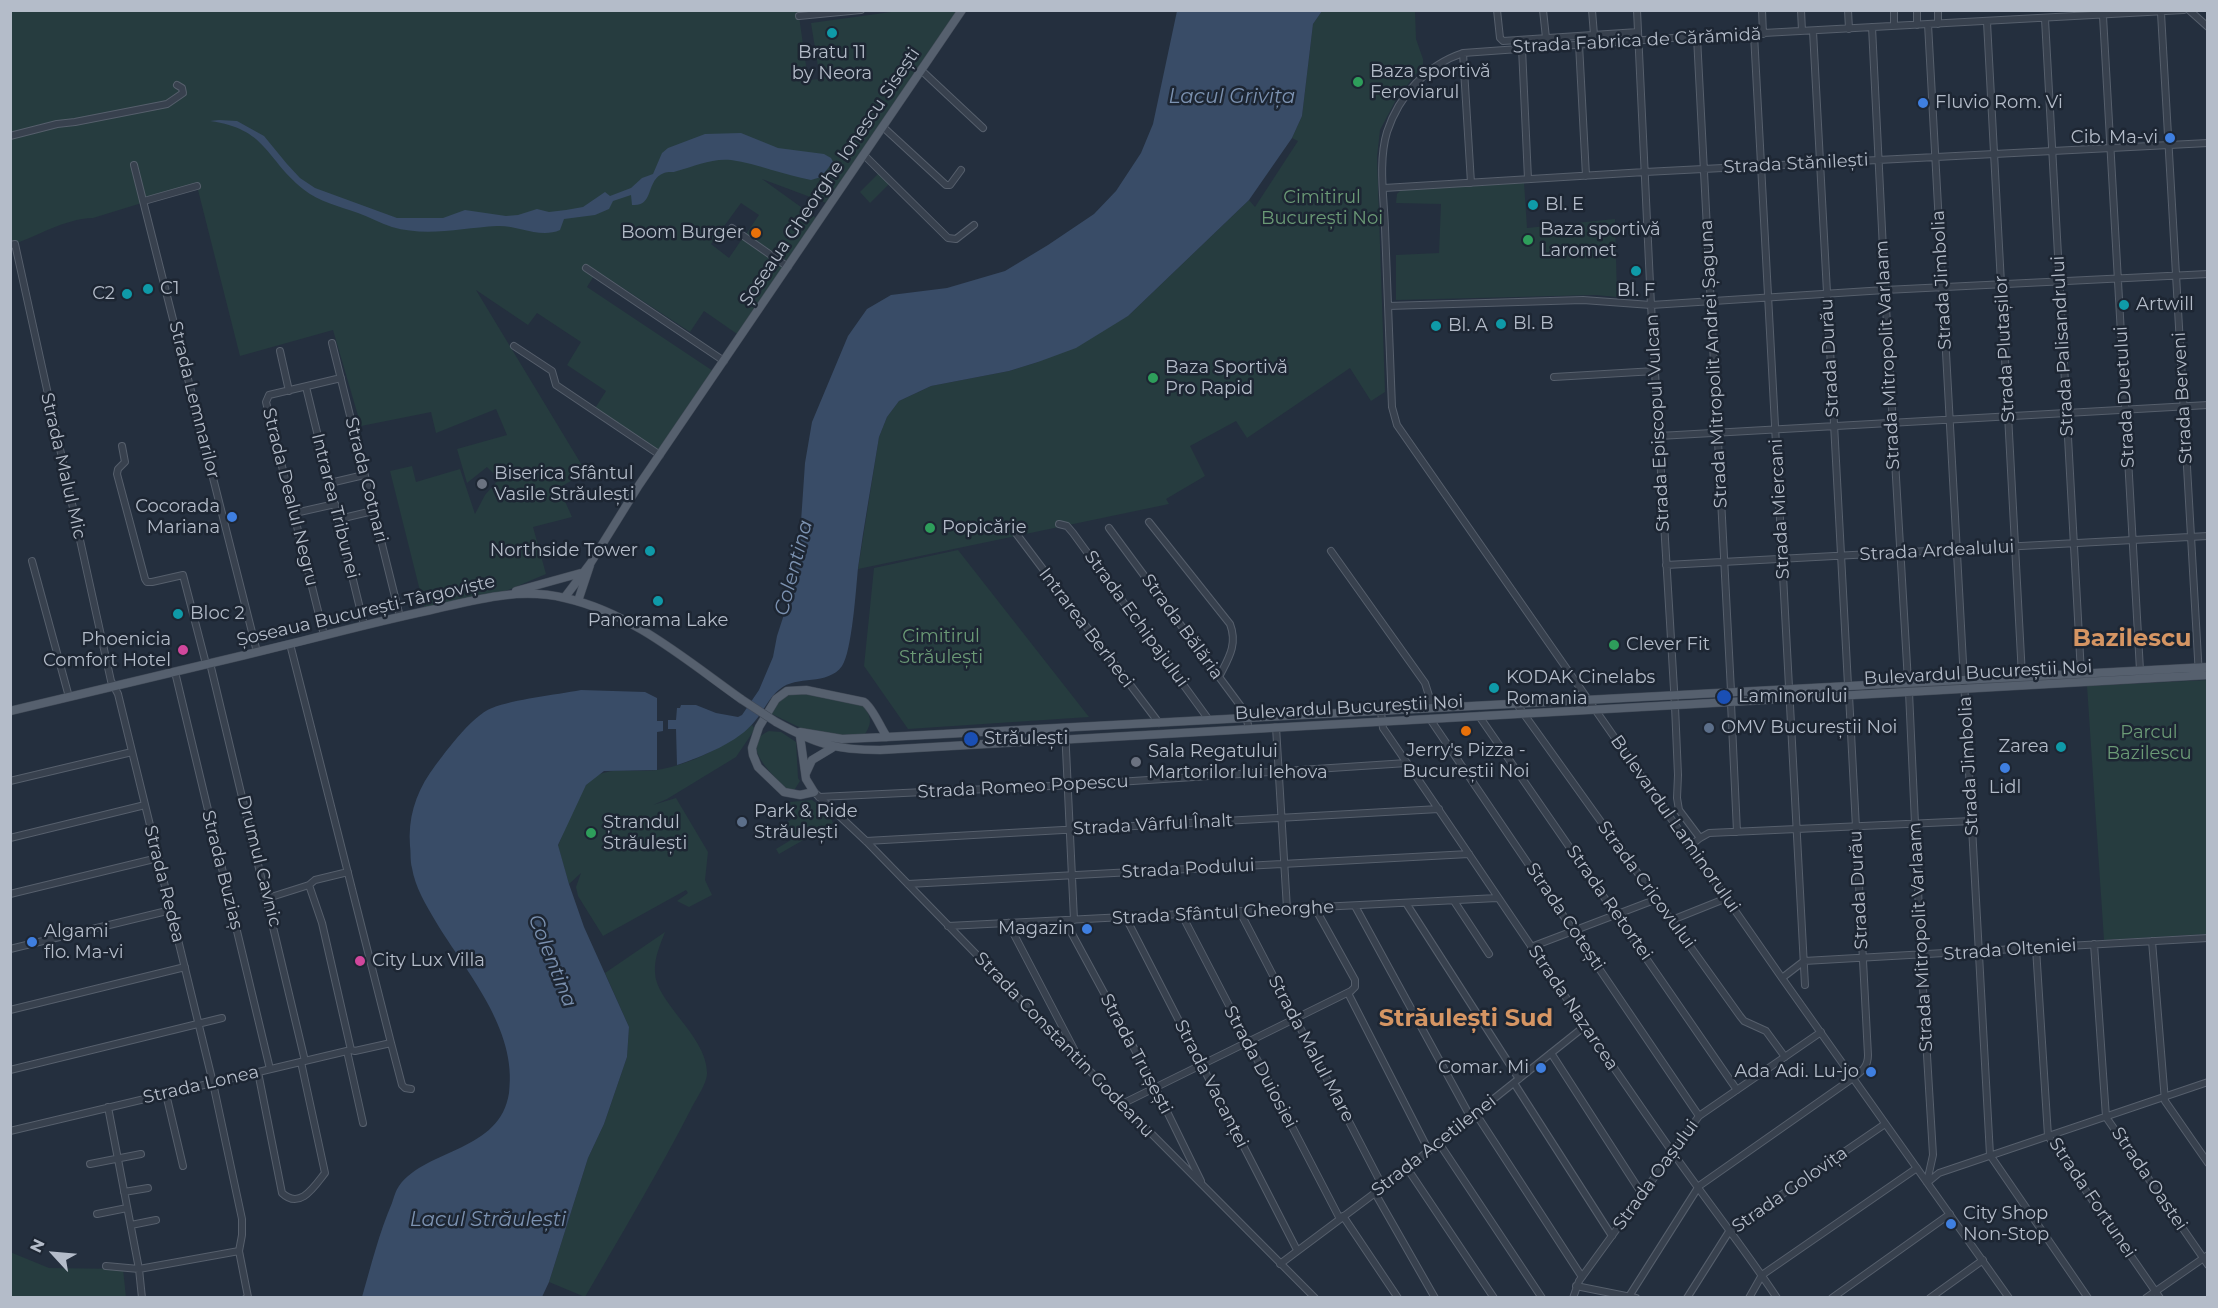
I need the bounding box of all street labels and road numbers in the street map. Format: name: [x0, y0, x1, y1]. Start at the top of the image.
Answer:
street label: Strada Fabrica de Cărămidă: [1512, 24, 1762, 58]
street label: Șoseaua Gheorghe Ionescu Sisești: [735, 44, 925, 310]
street label: Strada Stănilești: [1723, 149, 1869, 179]
street label: Strada Jimbolia: [1928, 210, 1956, 350]
street label: Strada Mitropolit Andrei Șaguna: [1696, 219, 1732, 509]
street label: Strada Mitropolit Varlaam: [1871, 240, 1905, 470]
street label: Strada Palisandrului: [2047, 255, 2079, 437]
street label: Strada Plutașilor: [1990, 275, 2020, 423]
street label: Strada Durău: [1816, 298, 1844, 418]
street label: Strada Episcopul Vulcan: [1642, 314, 1674, 532]
street label: Strada Lemnarilor: [164, 319, 224, 481]
street label: Strada Duetului: [2110, 326, 2140, 468]
street label: Strada Berveni: [2169, 331, 2197, 465]
street label: Strada Malul Mic: [36, 391, 90, 541]
street label: Strada Dealul Negru: [257, 406, 323, 588]
street label: Strada Cotnari: [340, 415, 392, 545]
street label: Intrarea Tribunei: [306, 431, 364, 581]
street label: Strada Miercani: [1766, 438, 1794, 580]
street label: Strada Ardealului: [1859, 536, 2015, 566]
street label: Strada Echipajului: [1079, 547, 1193, 691]
street label: Intrarea Berheci: [1034, 564, 1138, 692]
street label: Strada Bălăria: [1136, 570, 1228, 684]
street label: Șoseaua București-Târgoviște: [235, 571, 497, 651]
street label: Bulevardul Bucureștii Noi: [1863, 656, 2093, 690]
street label: Bulevardul Bucureștii Noi: [1234, 691, 1464, 725]
street label: Strada Jimbolia: [1955, 696, 1983, 836]
street label: Bulevardul Laminorului: [1605, 731, 1745, 917]
street label: Strada Romeo Popescu: [917, 771, 1129, 803]
street label: Drumul Cavnic: [232, 793, 286, 929]
street label: Strada Buziaș: [197, 808, 247, 932]
street label: Strada Vârful Înalt: [1072, 810, 1234, 840]
street label: Strada Cricovului: [1592, 817, 1700, 953]
street label: Strada Mitropolit Varlaam: [1904, 822, 1938, 1052]
street label: Strada Redea: [139, 823, 189, 945]
street label: Strada Durău: [1845, 830, 1873, 950]
street label: Strada Retortei: [1561, 841, 1657, 965]
street label: Strada Podului: [1121, 855, 1255, 883]
street label: Strada Cotești: [1521, 859, 1609, 975]
street label: Strada Sfântul Gheorghe: [1111, 896, 1335, 930]
street label: Strada Olteniei: [1943, 935, 2077, 965]
street label: Strada Nazarcea: [1523, 941, 1623, 1075]
street label: Strada Constantin Godeanu: [970, 948, 1158, 1142]
street label: Strada Malul Mare: [1263, 972, 1359, 1126]
street label: Strada Trușești: [1095, 990, 1177, 1118]
street label: Strada Duiosiei: [1219, 1002, 1301, 1132]
street label: Strada Vacanței: [1169, 1016, 1253, 1152]
street label: Strada Lonea: [141, 1061, 261, 1109]
street label: Strada Acetilenei: [1367, 1091, 1501, 1201]
street label: Strada Oașului: [1609, 1115, 1703, 1235]
street label: Strada Oastei: [2106, 1123, 2192, 1235]
street label: Strada Fortunei: [2044, 1134, 2140, 1262]
street label: Strada Golovița: [1728, 1142, 1852, 1238]

